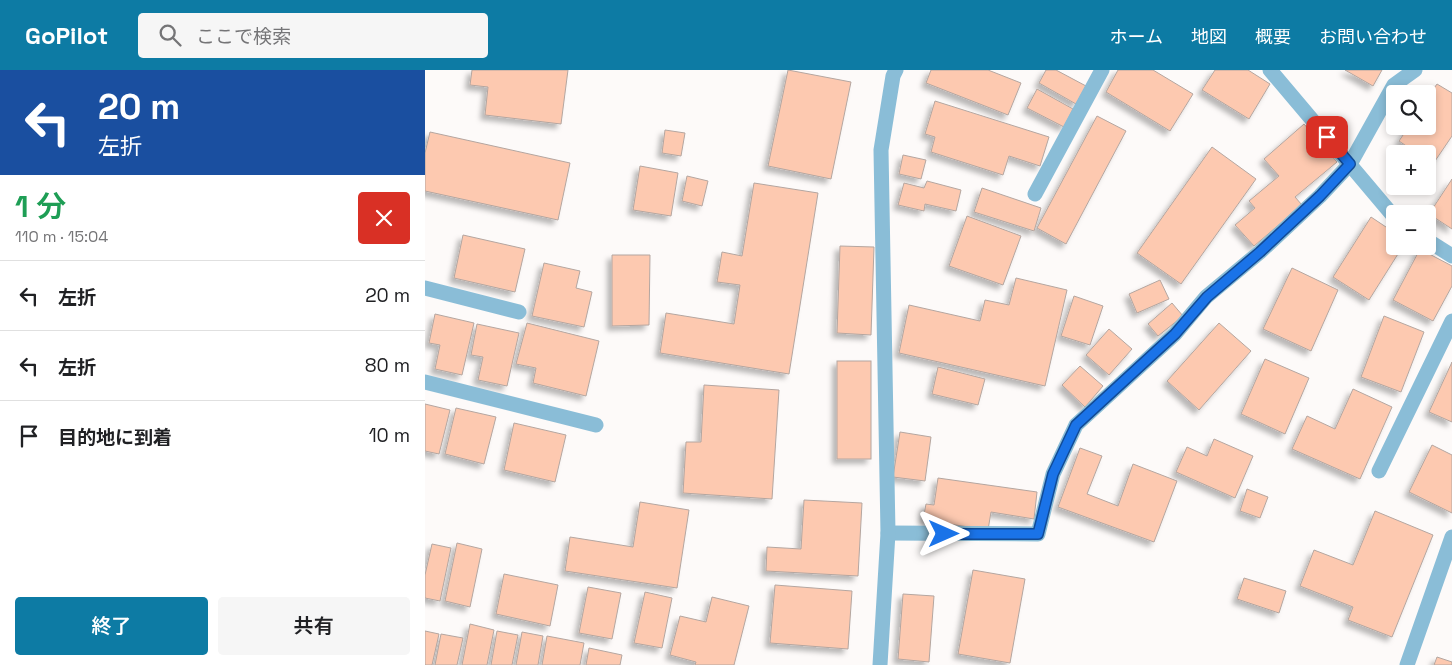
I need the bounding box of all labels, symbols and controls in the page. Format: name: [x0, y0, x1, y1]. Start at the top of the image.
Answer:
search box: [138, 13, 488, 58]
text: GoPilot: [25, 20, 108, 51]
icon: search: [156, 21, 184, 49]
text: ここで検索: [196, 24, 291, 49]
text: ホーム: [1110, 25, 1163, 48]
text: 地図: [1191, 25, 1227, 48]
text: 概要: [1255, 25, 1291, 48]
text: お問い合わせ: [1319, 25, 1427, 48]
text: 20 m: [98, 85, 180, 129]
map controls: [1386, 85, 1436, 255]
button: search: [1386, 85, 1436, 135]
icon: left: [15, 90, 80, 155]
pin: [1306, 116, 1348, 158]
icon: arrive: [1313, 123, 1341, 151]
text: 左折: [98, 132, 142, 160]
button: +: [1386, 145, 1436, 195]
text: 1 分: [15, 187, 66, 226]
button: close: [358, 192, 410, 244]
button: −: [1386, 205, 1436, 255]
text: 110 m · 15:04: [15, 226, 108, 247]
icon: left: [15, 282, 43, 310]
text: 20 m: [365, 283, 410, 308]
text: 左折: [58, 285, 96, 310]
icon: left: [15, 352, 43, 380]
text: 80 m: [365, 353, 410, 378]
text: 左折: [58, 355, 96, 380]
icon: arrive: [15, 422, 43, 450]
text: 10 m: [369, 423, 410, 448]
text: 目的地に到着: [58, 425, 172, 450]
position arrow: [917, 507, 969, 559]
button: 終了: [15, 597, 208, 655]
button: 共有: [218, 597, 410, 655]

